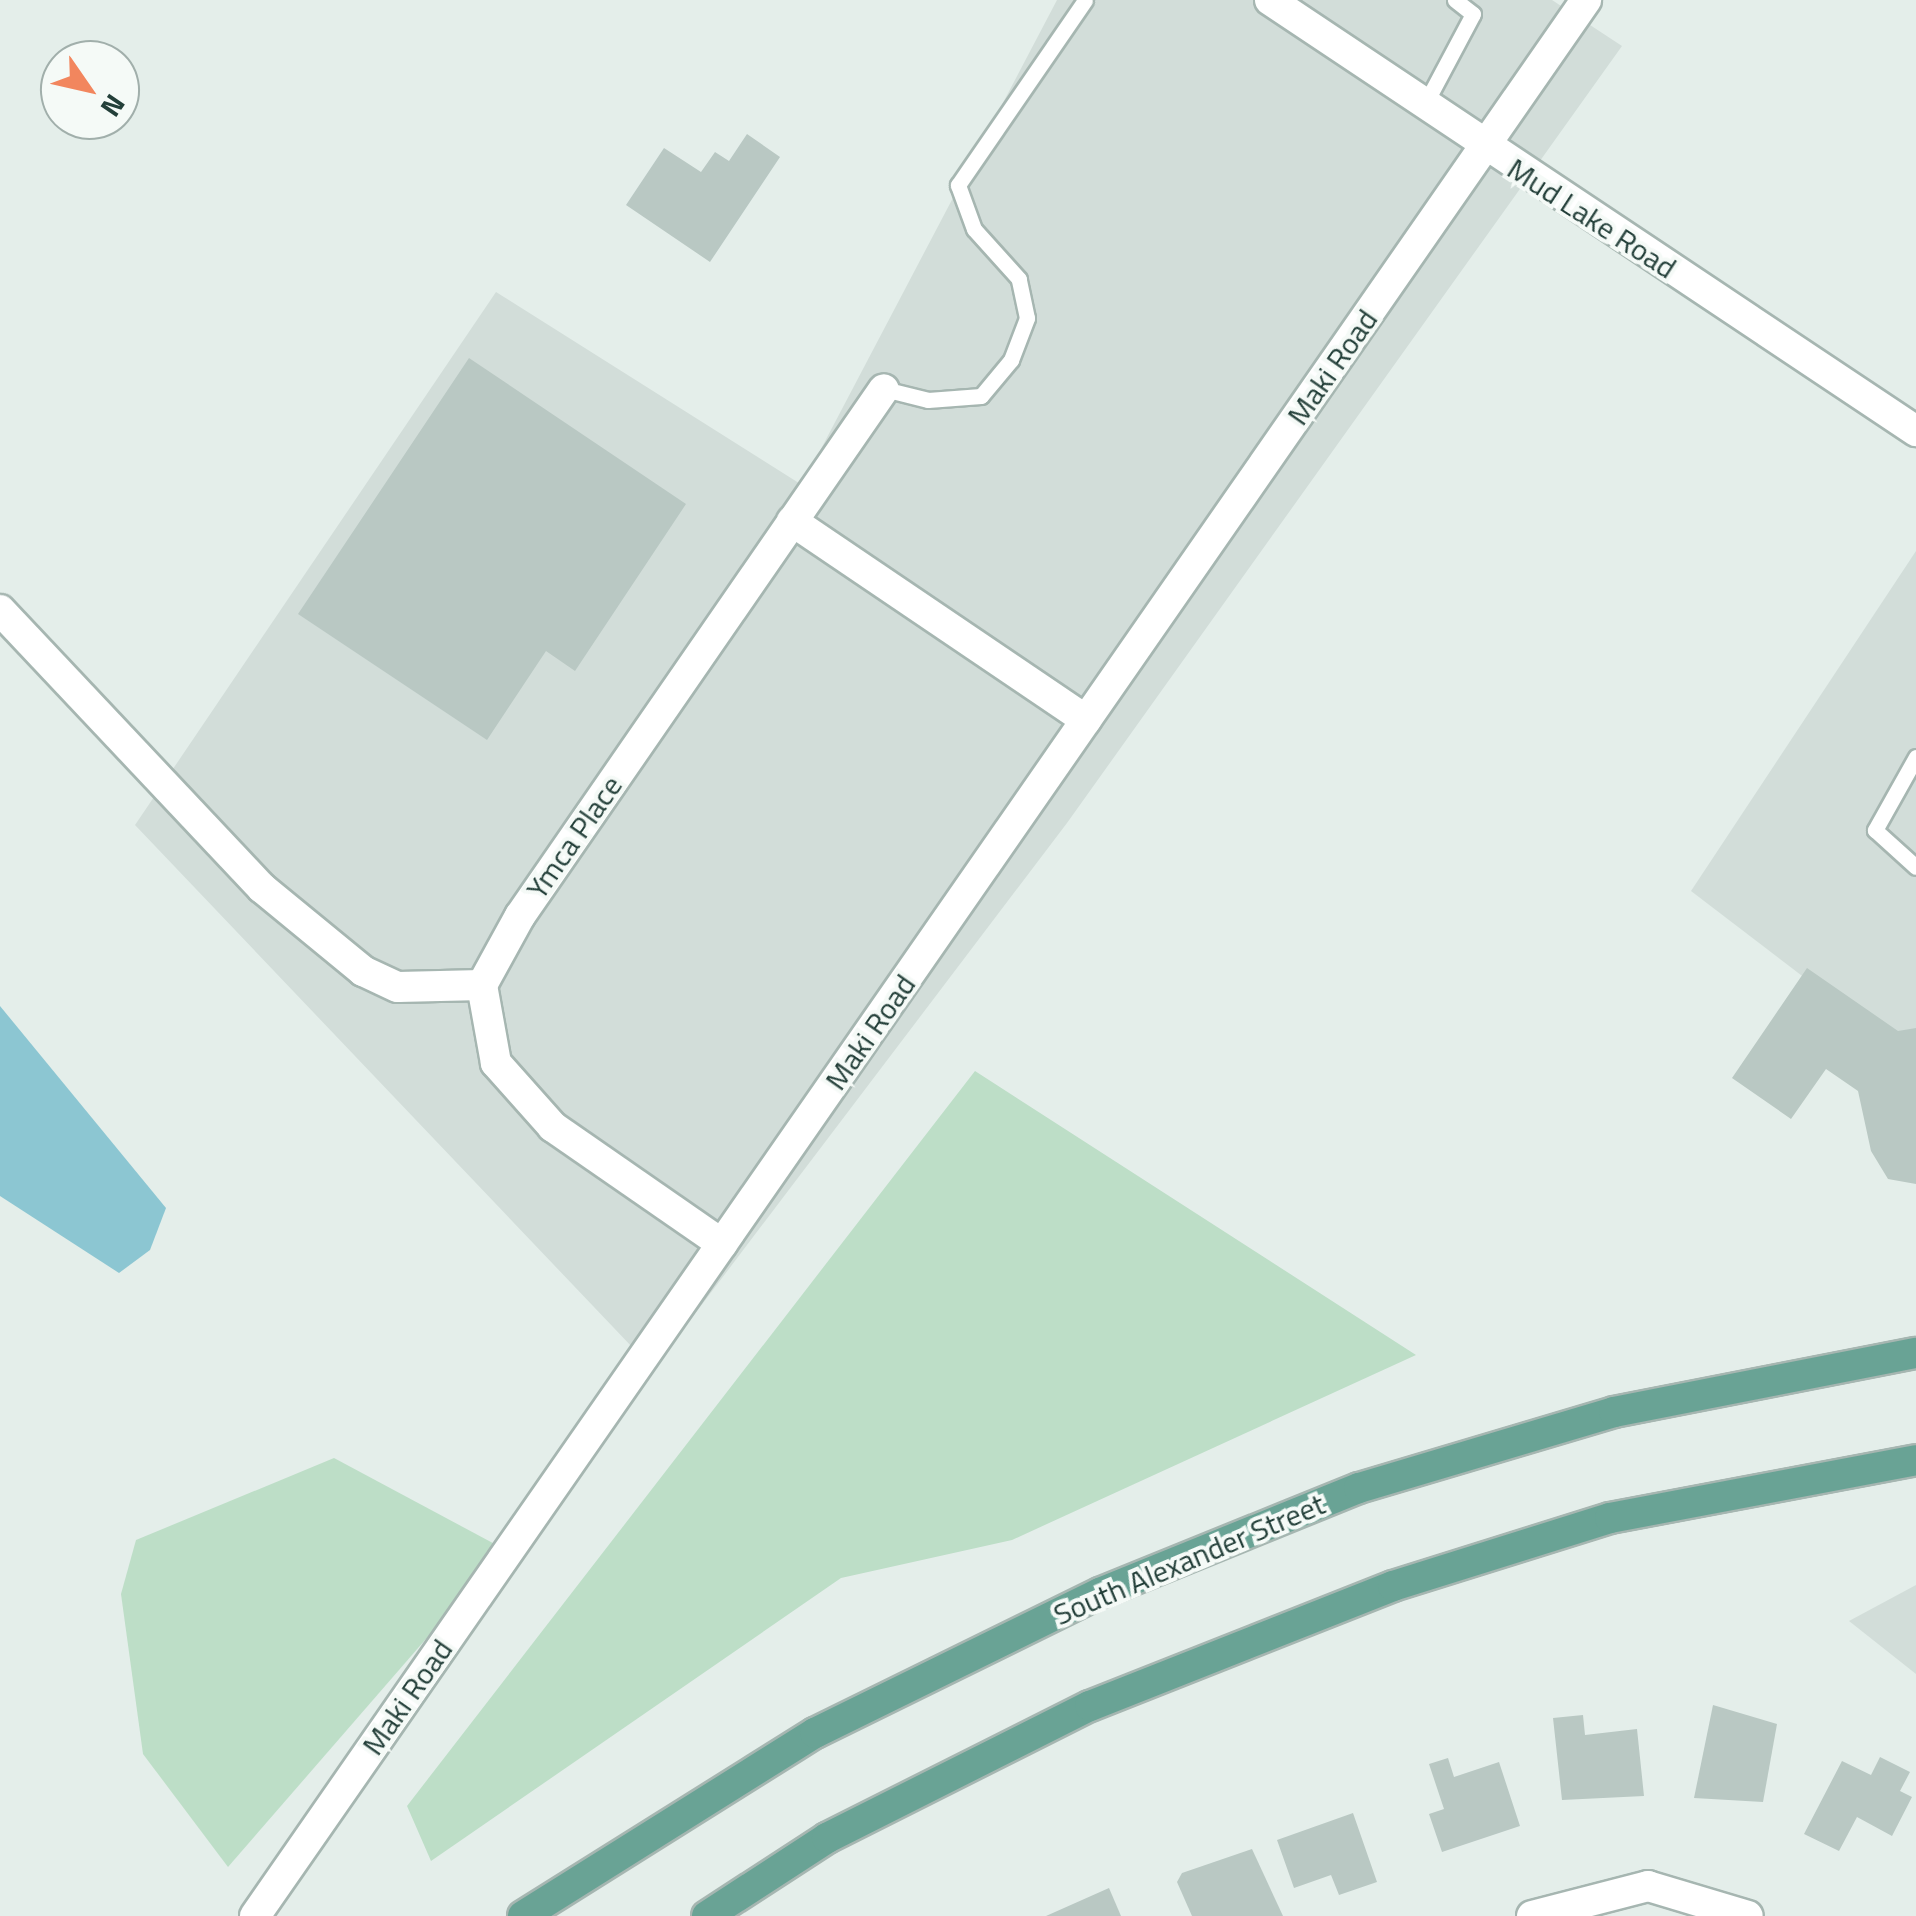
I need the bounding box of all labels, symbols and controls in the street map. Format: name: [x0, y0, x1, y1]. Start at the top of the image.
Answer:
north arrow: [40, 40, 140, 140]
text: N: [90, 86, 137, 126]
street label: Mud Lake Road: [1501, 150, 1683, 286]
street label: Maki Road: [1279, 302, 1385, 432]
street label: Ymca Place: [519, 769, 629, 905]
street label: Maki Road: [817, 967, 923, 1097]
street label: South Alexander Street: [1048, 1486, 1330, 1632]
street label: Maki Road: [354, 1632, 460, 1762]

